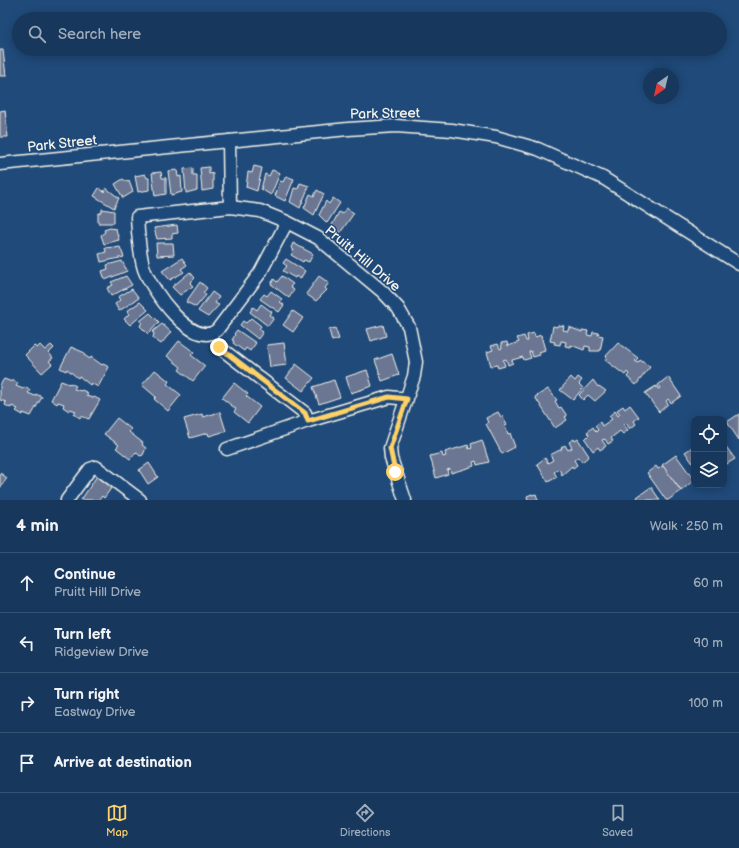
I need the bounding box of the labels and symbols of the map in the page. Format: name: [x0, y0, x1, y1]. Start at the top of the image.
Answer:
north arrow: [643, 68, 679, 104]
street label: Park Street: [350, 104, 421, 123]
street label: Park Street: [26, 131, 98, 156]
street label: Pruitt Hill Drive: [321, 222, 404, 295]
route end: [210, 338, 228, 356]
route start: [386, 463, 404, 481]

